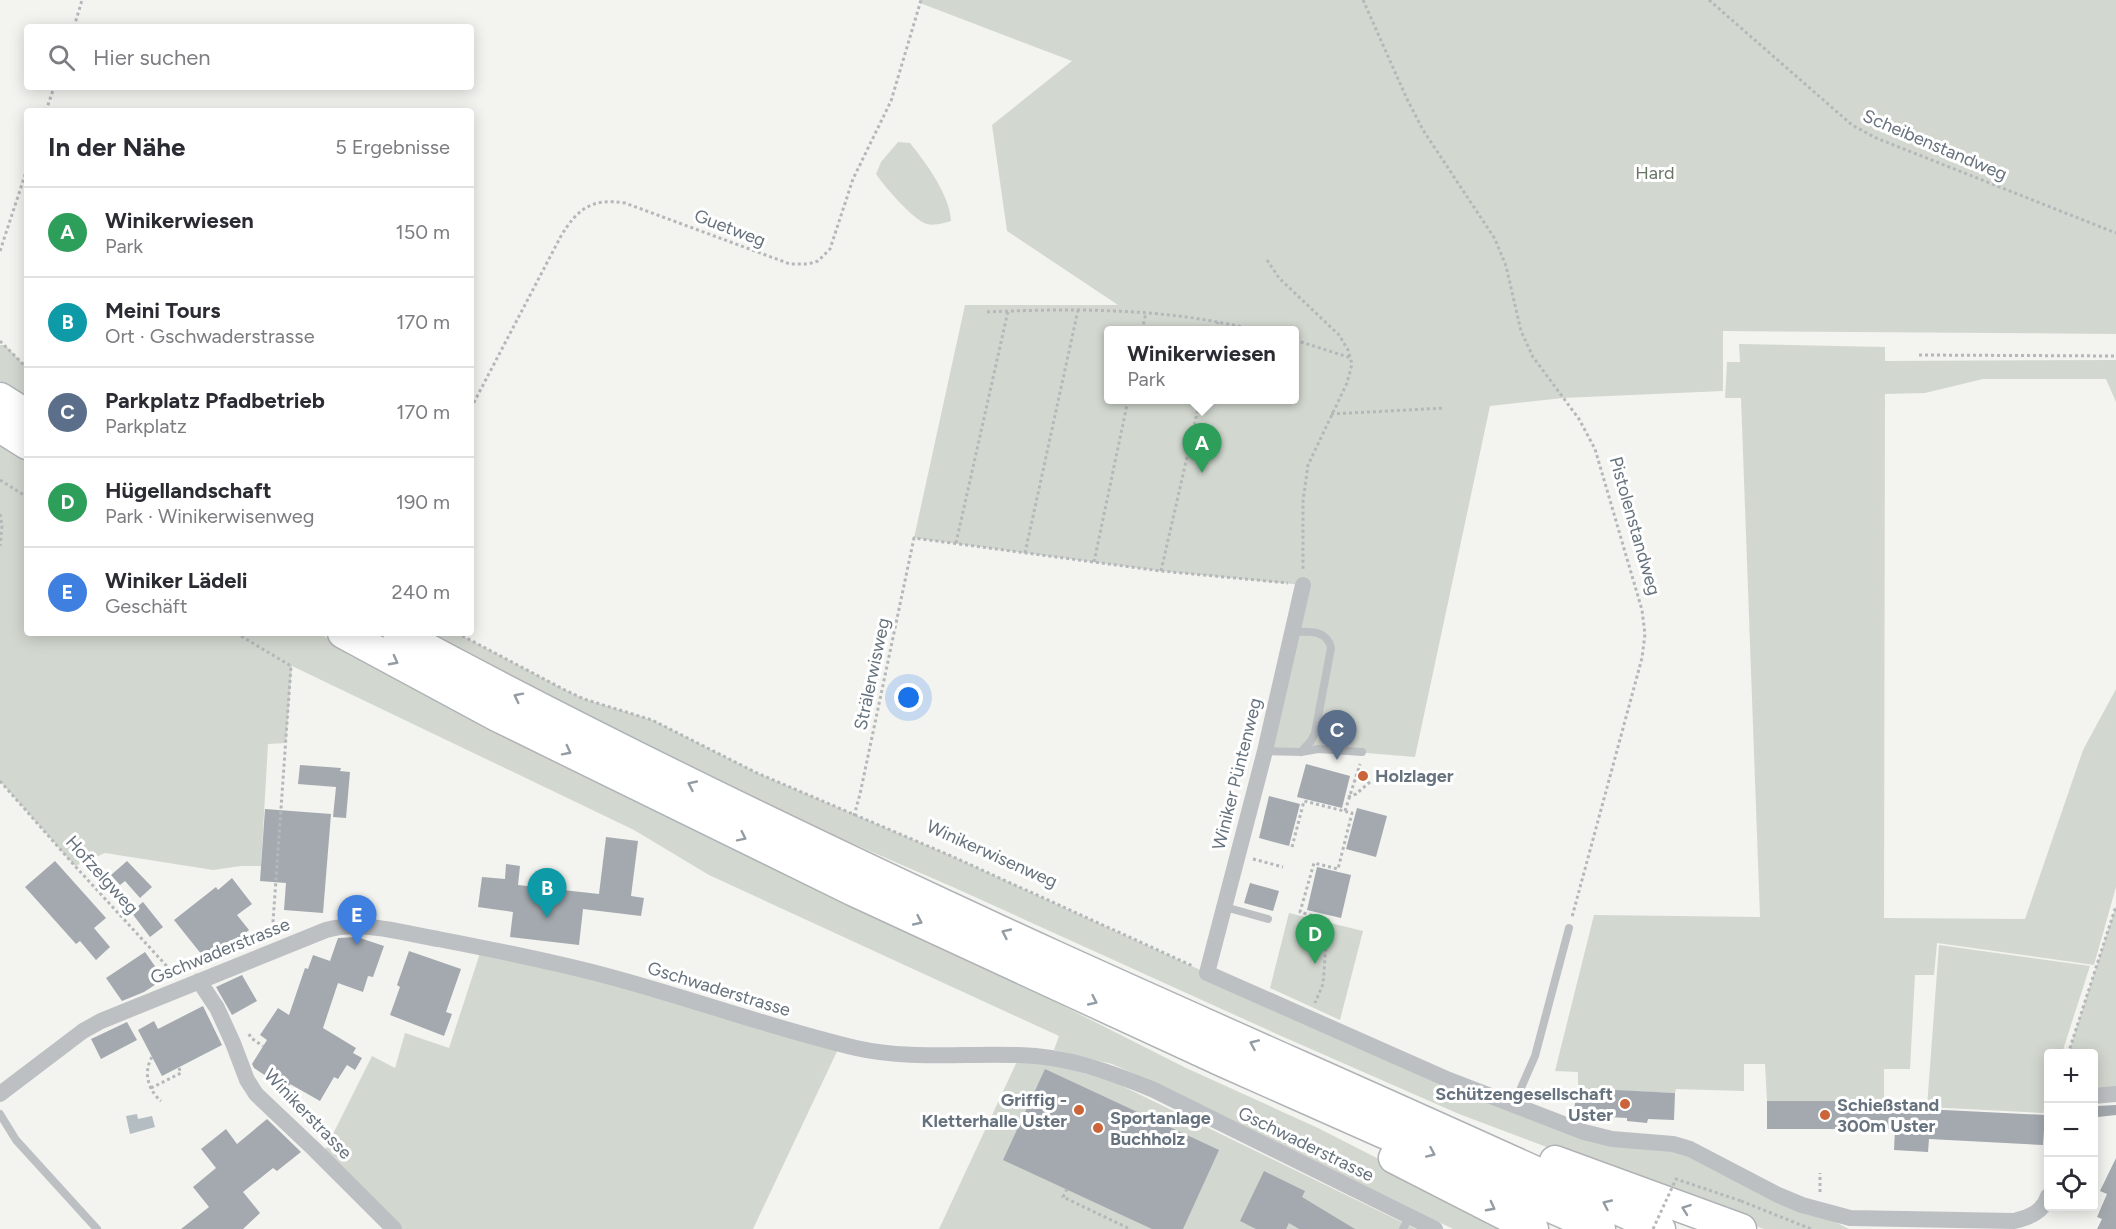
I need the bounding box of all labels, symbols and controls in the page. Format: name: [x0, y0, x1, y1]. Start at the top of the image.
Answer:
search box: [24, 24, 474, 90]
icon: search: [45, 41, 78, 74]
text: Hier suchen: [93, 44, 211, 71]
street label: Scheibenstandweg: [1860, 105, 2010, 185]
text: In der Nähe: [48, 131, 185, 163]
text: 5 Ergebnisse: [335, 135, 450, 159]
park label: Hard: [1635, 162, 1675, 184]
street label: Guetweg: [691, 204, 769, 252]
text: Winikerwiesen: [105, 207, 254, 234]
text: A: [60, 220, 75, 244]
text: 150 m: [395, 220, 450, 244]
text: Park: [105, 234, 143, 258]
text: Meini Tours: [105, 297, 221, 324]
text: B: [61, 310, 74, 334]
text: 170 m: [396, 310, 450, 334]
text: Ort · Gschwaderstrasse: [105, 324, 315, 348]
popup: [1104, 326, 1299, 404]
text: Winikerwiesen: [1127, 340, 1276, 367]
text: Park: [1127, 367, 1165, 391]
text: Parkplatz Pfadbetrieb: [105, 387, 325, 414]
text: C: [60, 400, 75, 424]
text: 170 m: [396, 400, 450, 424]
text: Parkplatz: [105, 414, 187, 438]
pin: A: [1182, 424, 1222, 473]
street label: Pistolenstandweg: [1605, 454, 1665, 598]
text: Hügellandschaft: [105, 477, 272, 504]
text: D: [61, 490, 75, 514]
text: 190 m: [396, 490, 450, 514]
text: Park · Winikerwisenweg: [105, 504, 314, 528]
text: Winiker Lädeli: [105, 567, 248, 594]
text: E: [62, 580, 73, 604]
text: 240 m: [392, 580, 450, 604]
text: Geschäft: [105, 594, 188, 618]
street label: Strälerwisweg: [849, 616, 895, 732]
one-way arrow: [388, 654, 398, 665]
your location: [894, 683, 923, 712]
one-way arrow: [513, 693, 524, 704]
street label: Winiker Püntenweg: [1207, 696, 1267, 852]
pin: C: [1318, 710, 1356, 760]
one-way arrow: [561, 744, 572, 756]
place label: Holzlager: [1375, 765, 1454, 787]
marker: Holzlager: [1356, 769, 1370, 783]
one-way arrow: [687, 781, 698, 793]
street label: Winikerwisenweg: [923, 815, 1061, 893]
one-way arrow: [735, 830, 746, 842]
street label: Hofzelgweg: [61, 831, 143, 919]
pin: B: [528, 868, 566, 918]
pin: E: [338, 896, 376, 945]
street label: Gschwaderstrasse: [147, 913, 293, 989]
one-way arrow: [912, 913, 923, 925]
pin: D: [1296, 914, 1334, 964]
one-way arrow: [1001, 928, 1012, 940]
street label: Gschwaderstrasse: [645, 957, 793, 1021]
one-way arrow: [1087, 993, 1098, 1005]
one-way arrow: [1249, 1040, 1260, 1052]
map controls: [2044, 1049, 2098, 1211]
button: +: [2044, 1049, 2098, 1103]
street label: Winikerstrasse: [259, 1064, 357, 1164]
place label: Schützengesellschaft Uster: [1435, 1083, 1613, 1126]
place label: Griffig - Kletterhalle Uster: [922, 1089, 1067, 1132]
place label: Schießstand 300m Uster: [1837, 1094, 1939, 1137]
marker: Schützengesellschaft Uster: [1618, 1097, 1632, 1111]
street label: Gschwaderstrasse: [1235, 1102, 1378, 1186]
marker: Griffig - Kletterhalle Uster: [1072, 1103, 1086, 1117]
button: −: [2044, 1103, 2098, 1157]
place label: Sportanlage Buchholz: [1110, 1107, 1211, 1150]
marker: Schießstand 300m Uster: [1818, 1108, 1832, 1122]
marker: Sportanlage Buchholz: [1091, 1121, 1105, 1135]
one-way arrow: [1424, 1146, 1435, 1158]
button: locate: [2044, 1157, 2098, 1211]
one-way arrow: [1485, 1200, 1496, 1211]
one-way arrow: [1603, 1200, 1614, 1212]
one-way arrow: [1681, 1203, 1692, 1216]

